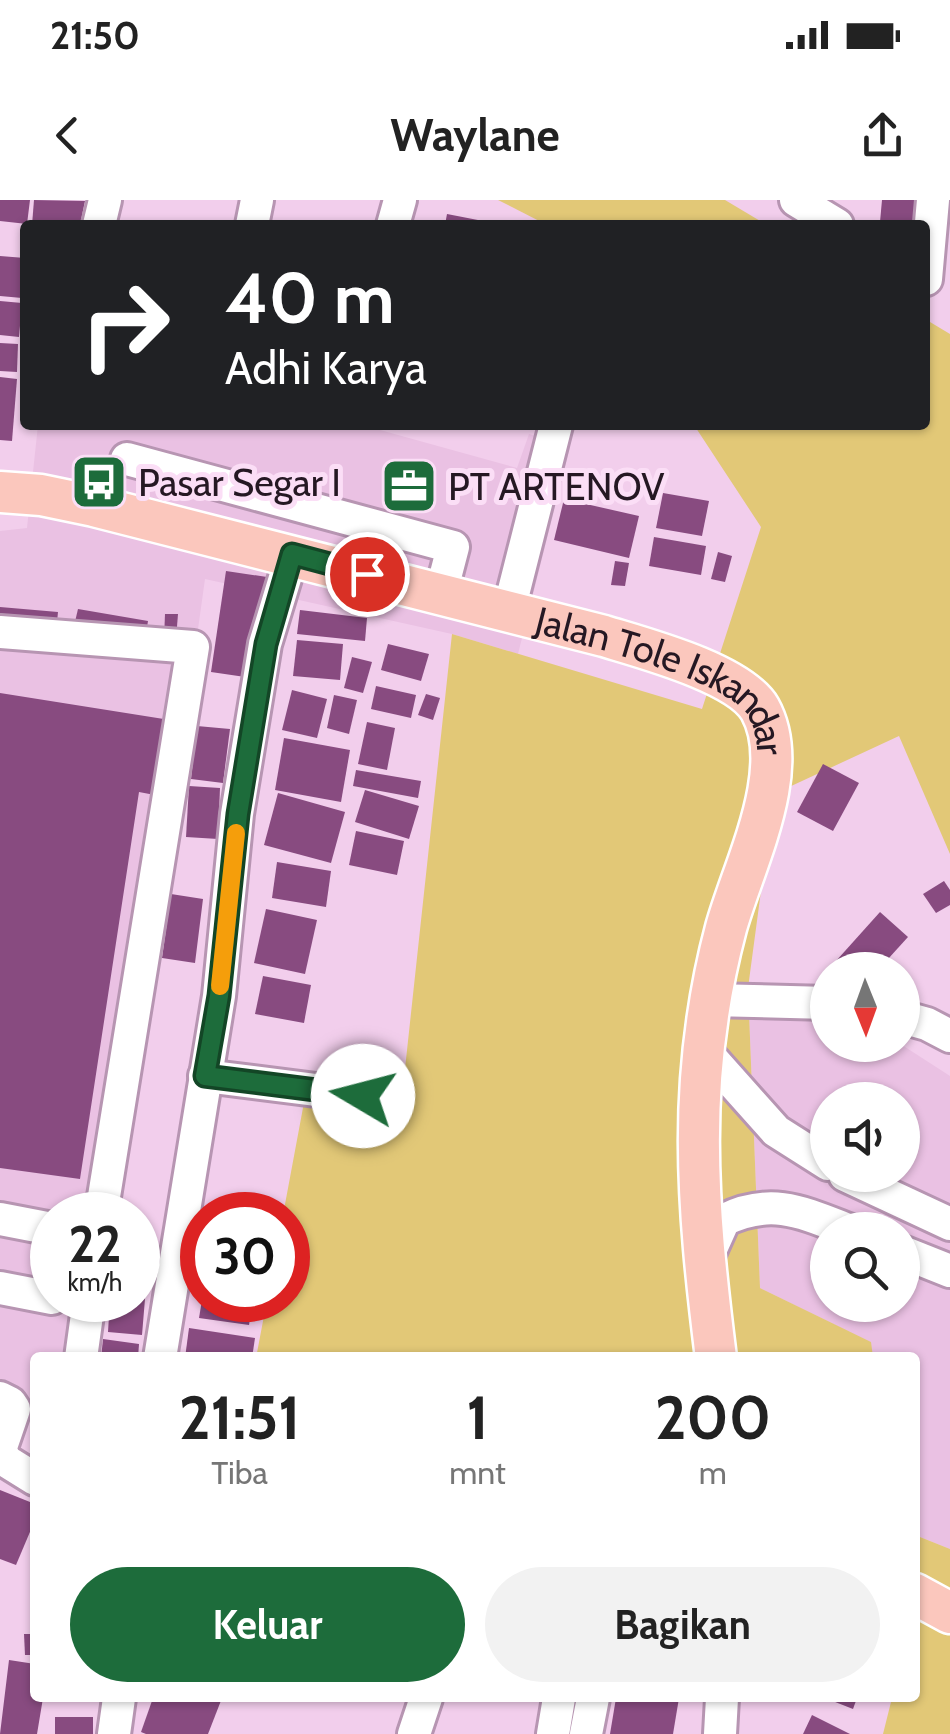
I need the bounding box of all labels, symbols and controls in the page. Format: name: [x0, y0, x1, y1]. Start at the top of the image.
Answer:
text: 21:50: [50, 12, 140, 59]
icon: back: [40, 108, 95, 163]
text: Waylane: [390, 108, 560, 162]
icon: share: [855, 108, 910, 163]
text: 40 m: [225, 255, 394, 341]
icon: right: [60, 260, 190, 390]
text: Adhi Karya: [225, 341, 427, 395]
bus stop icon: Pasar Segar I: [69, 452, 129, 512]
office icon: PT ARTENOV: [379, 456, 439, 516]
place label: Pasar Segar I: [138, 459, 341, 506]
place label: PT ARTENOV: [448, 463, 665, 510]
pin: [325, 532, 410, 617]
icon: arrive: [340, 547, 395, 602]
street label: Jalan Tole Iskandar: [530, 596, 795, 756]
north arrow: [810, 952, 920, 1062]
map controls: [810, 952, 920, 1322]
position arrow: [311, 1044, 415, 1148]
button: sound: [810, 1082, 920, 1192]
speed limit sign: 30: [180, 1192, 310, 1322]
button: search: [810, 1212, 920, 1322]
text: 22: [69, 1214, 121, 1275]
text: km/h: [68, 1267, 122, 1297]
text: 21:51: [179, 1381, 300, 1454]
text: 1: [466, 1381, 489, 1454]
text: 200: [655, 1381, 771, 1454]
text: Tiba: [211, 1453, 268, 1492]
text: mnt: [449, 1453, 506, 1492]
text: m: [699, 1453, 727, 1492]
button: Keluar: [70, 1567, 465, 1682]
button: Bagikan: [485, 1567, 880, 1682]

